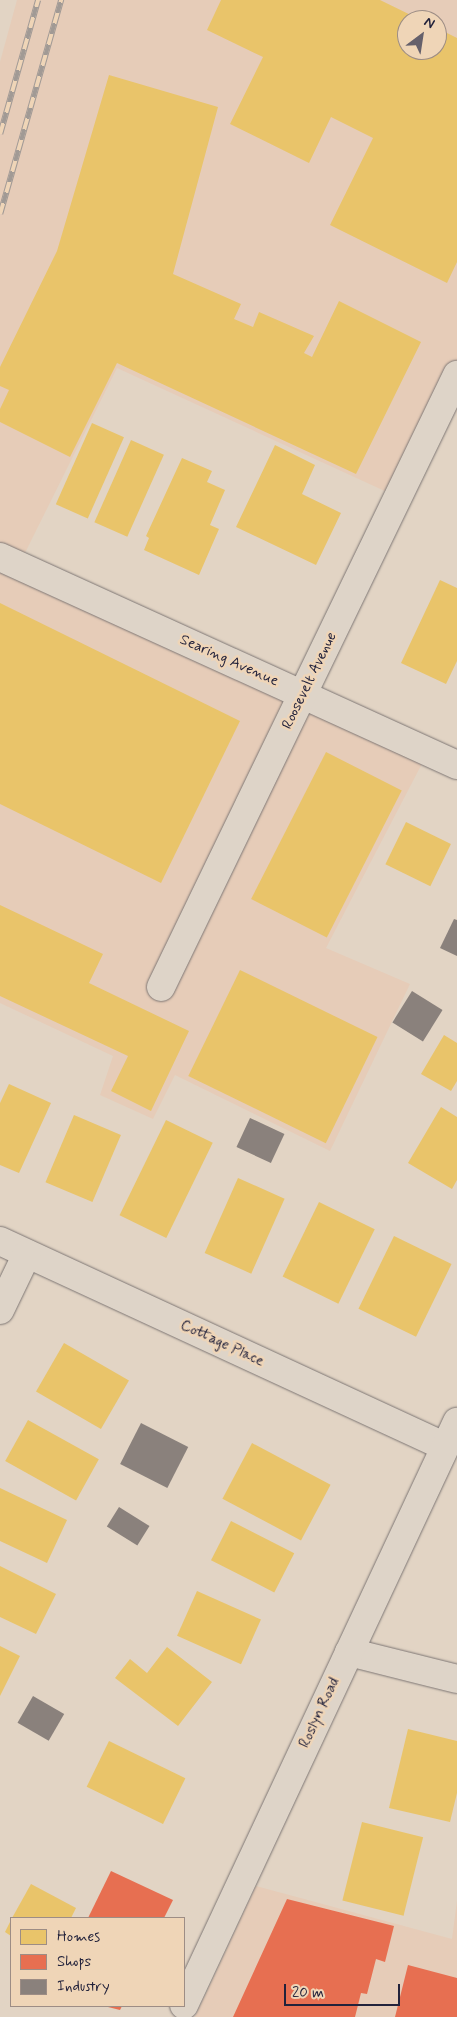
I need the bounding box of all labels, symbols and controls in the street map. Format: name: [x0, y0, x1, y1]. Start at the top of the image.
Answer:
north arrow: [397, 10, 447, 60]
text: N: [421, 13, 438, 33]
street label: Roosevelt Avenue: [278, 628, 342, 734]
street label: Searing Avenue: [179, 632, 279, 690]
street label: Cottage Place: [178, 1317, 266, 1371]
street label: Roslyn Road: [296, 1675, 344, 1751]
legend: [10, 1917, 185, 2007]
text: Homes: [57, 1927, 100, 1947]
text: Shops: [57, 1952, 91, 1972]
scale bar: [287, 1974, 403, 2006]
text: Industry: [57, 1977, 110, 1997]
text: 20 m: [292, 1983, 324, 2003]

